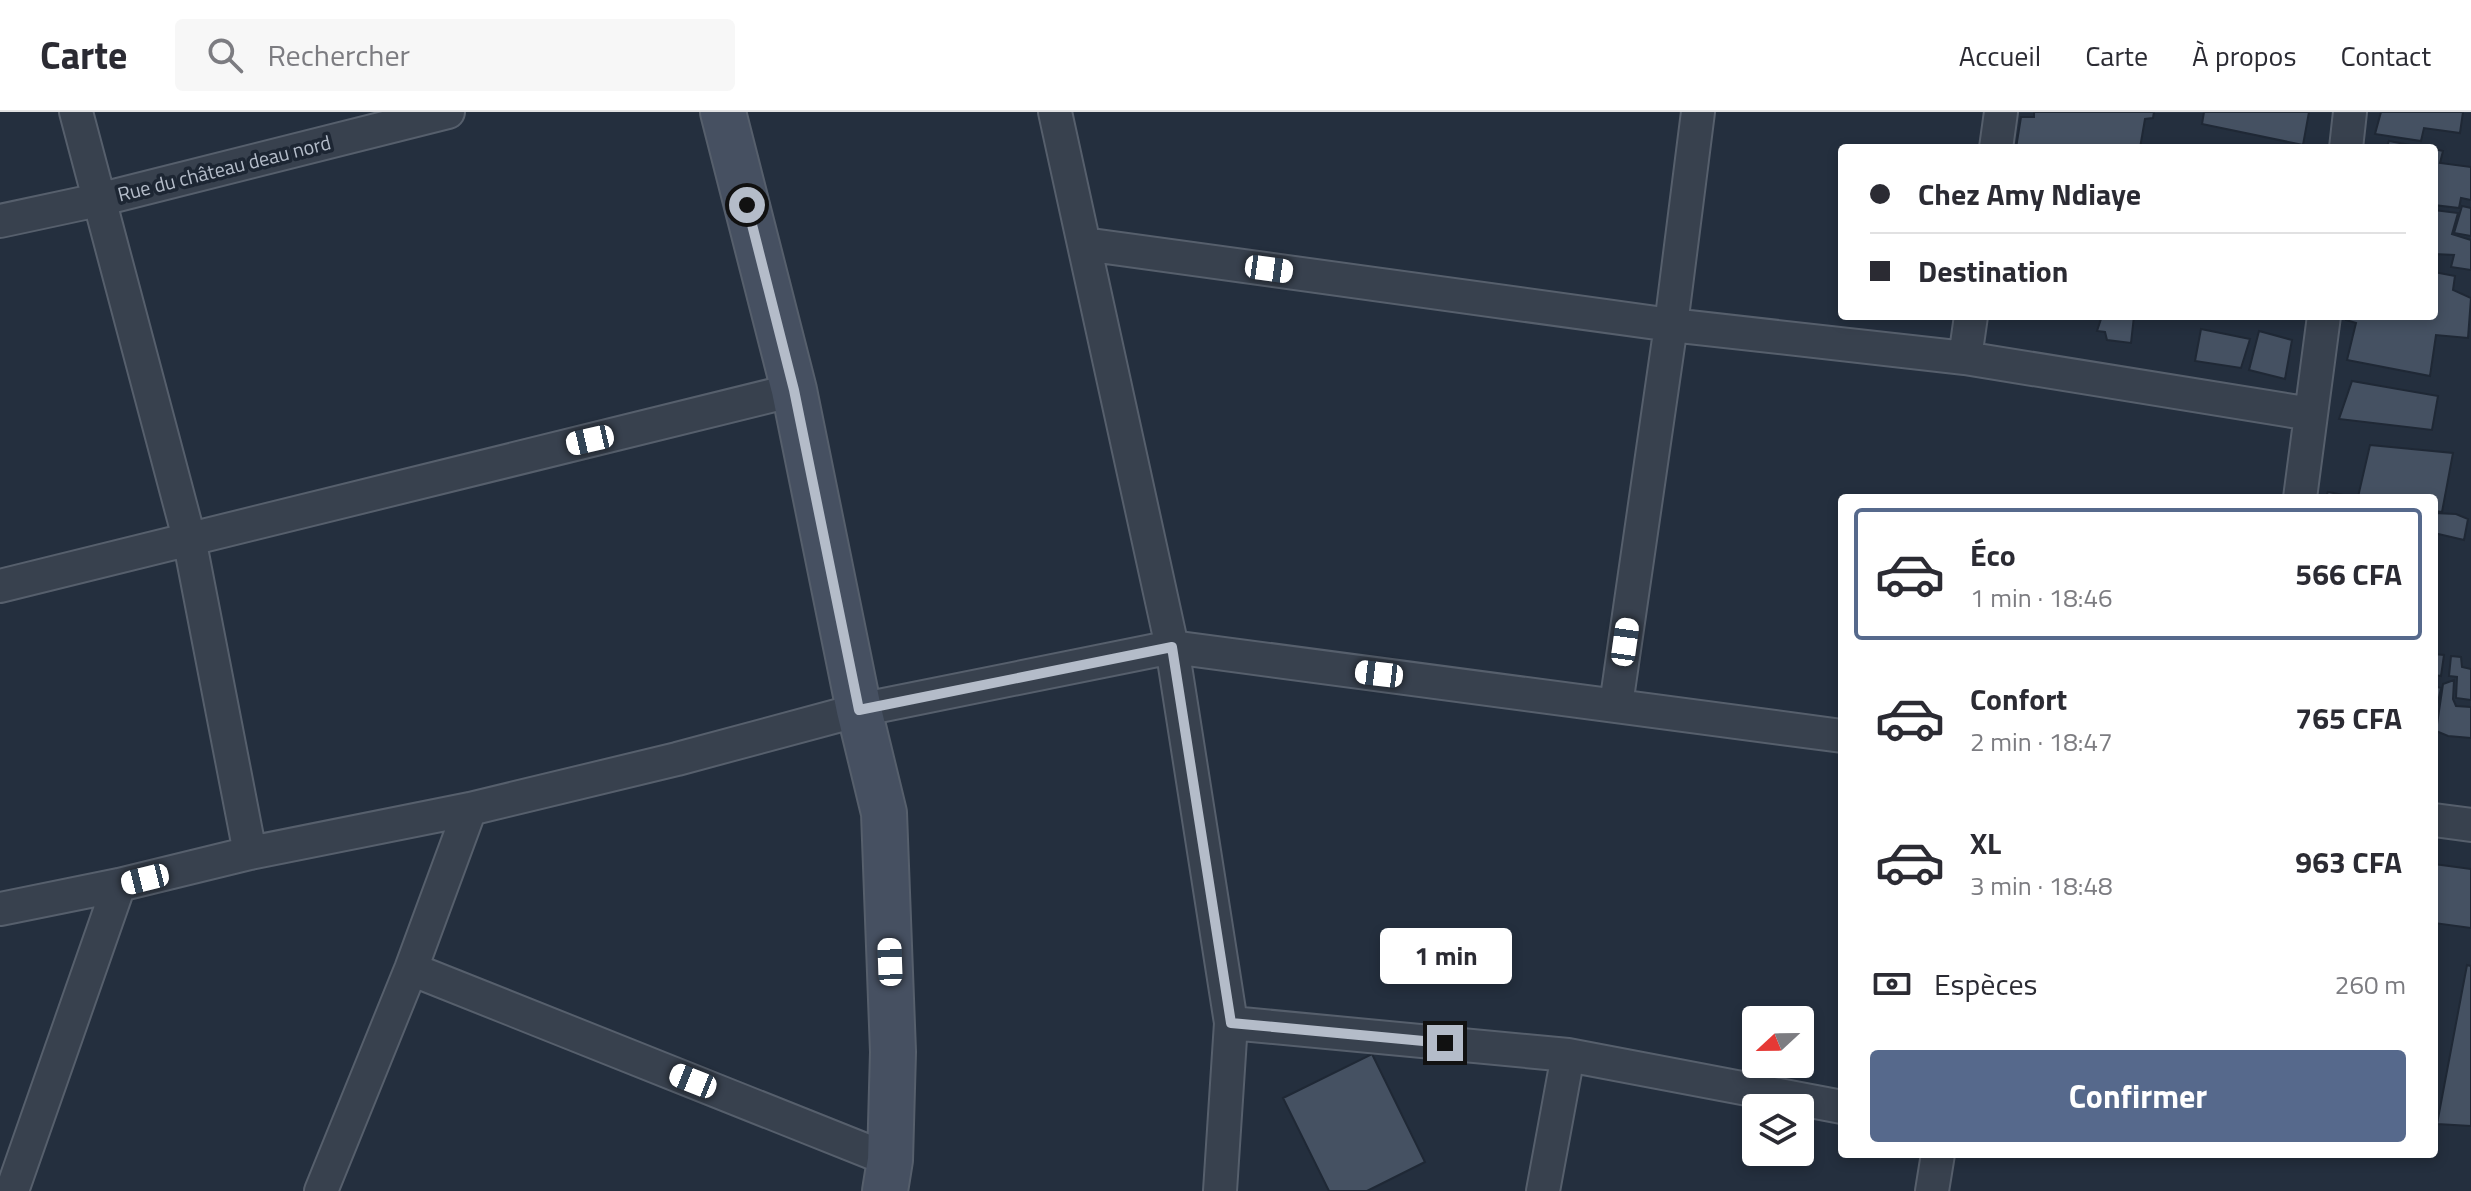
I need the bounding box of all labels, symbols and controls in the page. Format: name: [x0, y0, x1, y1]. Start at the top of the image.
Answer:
search box: [175, 19, 735, 91]
text: Carte: [40, 26, 127, 84]
text: Rechercher: [267, 32, 410, 78]
icon: search: [203, 33, 247, 77]
text: Accueil: [1959, 34, 2041, 77]
text: Carte: [2085, 34, 2148, 77]
text: À propos: [2192, 34, 2296, 77]
text: Contact: [2340, 34, 2431, 77]
street label: Rue du château deau nord: [114, 126, 334, 210]
text: Chez Amy Ndiaye: [1918, 171, 2141, 217]
route start: [729, 187, 765, 223]
text: Destination: [1918, 248, 2068, 294]
car: [1244, 254, 1294, 284]
car: [564, 423, 616, 457]
text: Éco: [1970, 532, 2016, 578]
icon: car: [1874, 538, 1946, 610]
text: 566 CFA: [2295, 551, 2402, 597]
text: 1 min · 18:46: [1970, 578, 2113, 617]
car: [1610, 617, 1640, 667]
car: [1354, 659, 1404, 689]
text: Confort: [1970, 676, 2067, 722]
icon: car: [1874, 682, 1946, 754]
text: 765 CFA: [2295, 695, 2402, 741]
text: 2 min · 18:47: [1970, 722, 2113, 761]
text: XL: [1970, 820, 2001, 866]
icon: car: [1874, 826, 1946, 898]
text: 963 CFA: [2295, 839, 2402, 885]
car: [119, 862, 171, 896]
text: 3 min · 18:48: [1970, 866, 2113, 905]
callout: 1 min: [1379, 927, 1511, 983]
text: 1 min: [1414, 936, 1478, 975]
car: [877, 938, 903, 986]
text: Espèces: [1934, 961, 2038, 1007]
icon: cash: [1870, 962, 1914, 1006]
text: 260 m: [2335, 965, 2406, 1004]
north arrow: [1742, 1006, 1814, 1078]
map controls: [1742, 1006, 1814, 1166]
route end: [1427, 1025, 1463, 1061]
button: Confirmer: [1870, 1050, 2406, 1142]
car: [666, 1061, 720, 1101]
button: layers: [1742, 1094, 1814, 1166]

